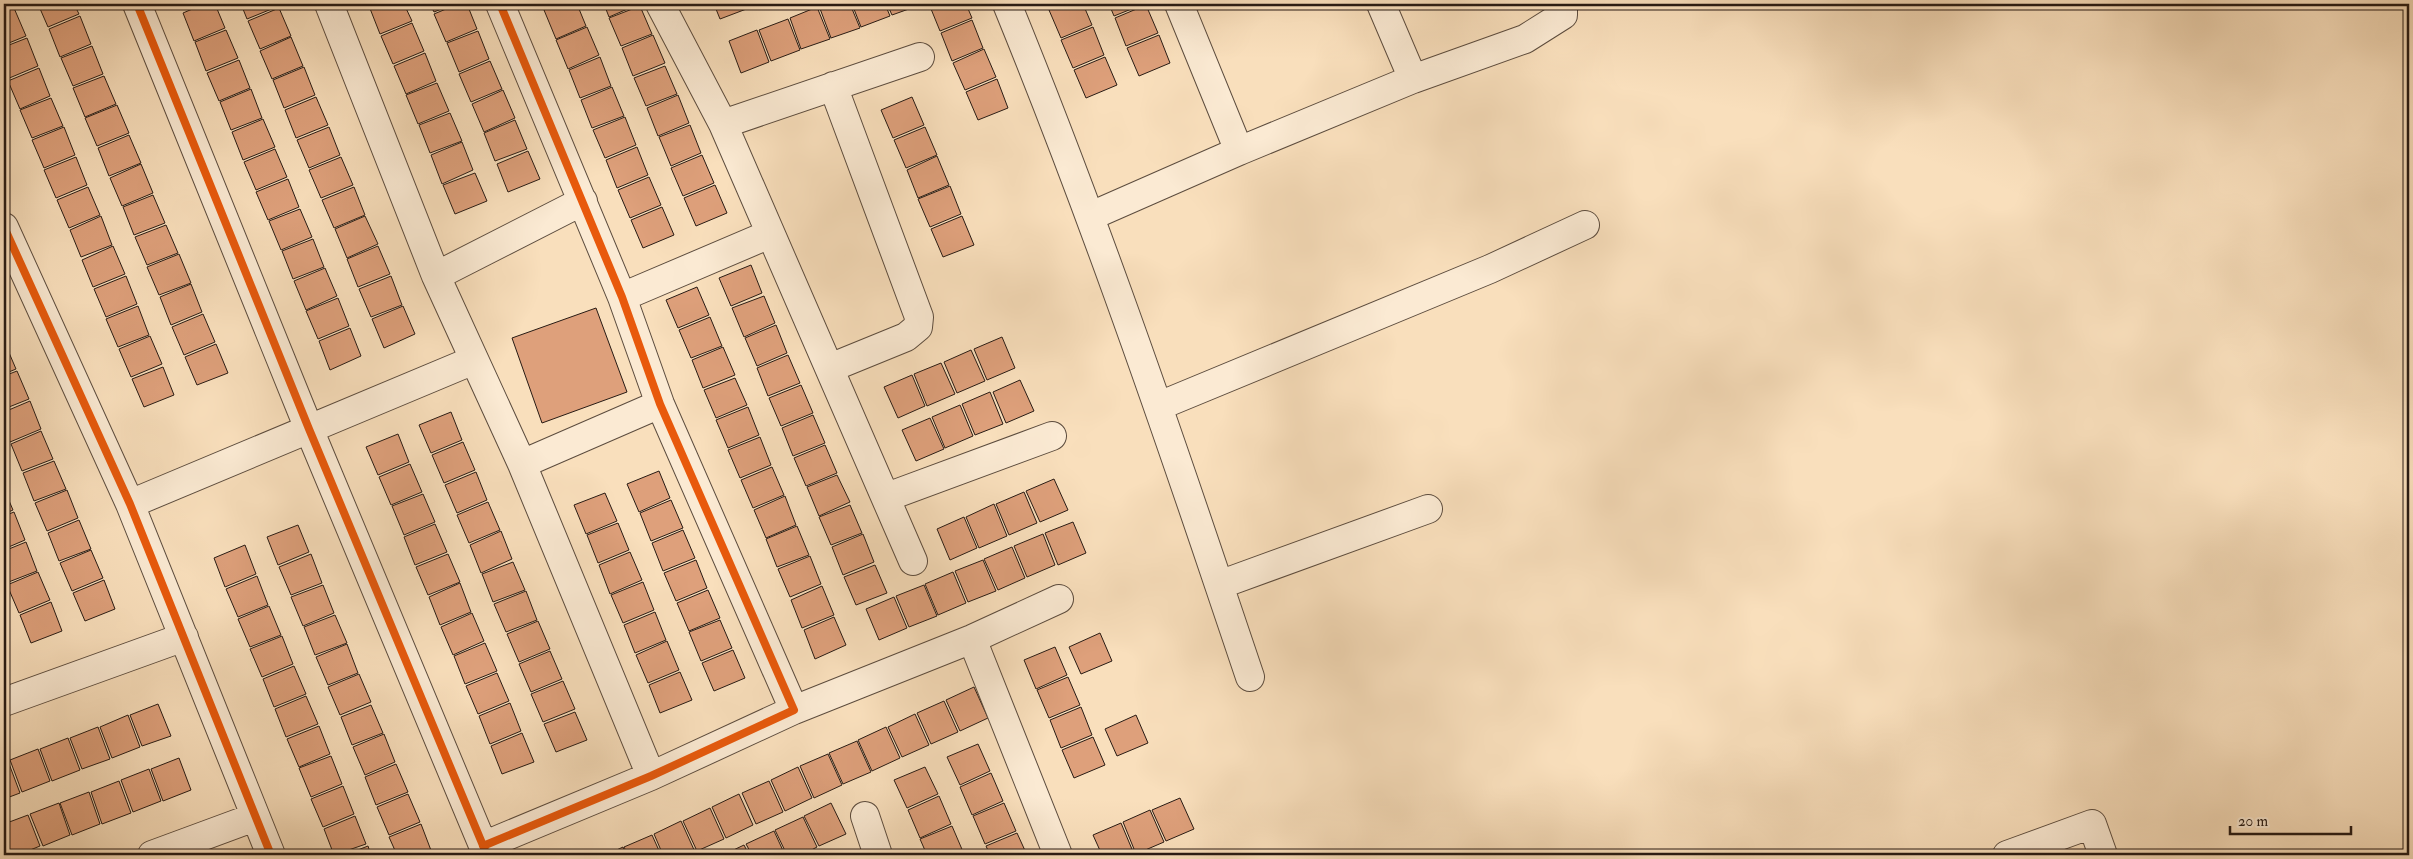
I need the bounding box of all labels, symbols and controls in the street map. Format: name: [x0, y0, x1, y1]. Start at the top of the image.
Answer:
scale bar: [2230, 804, 2352, 836]
text: 20 m: [2238, 812, 2268, 831]

